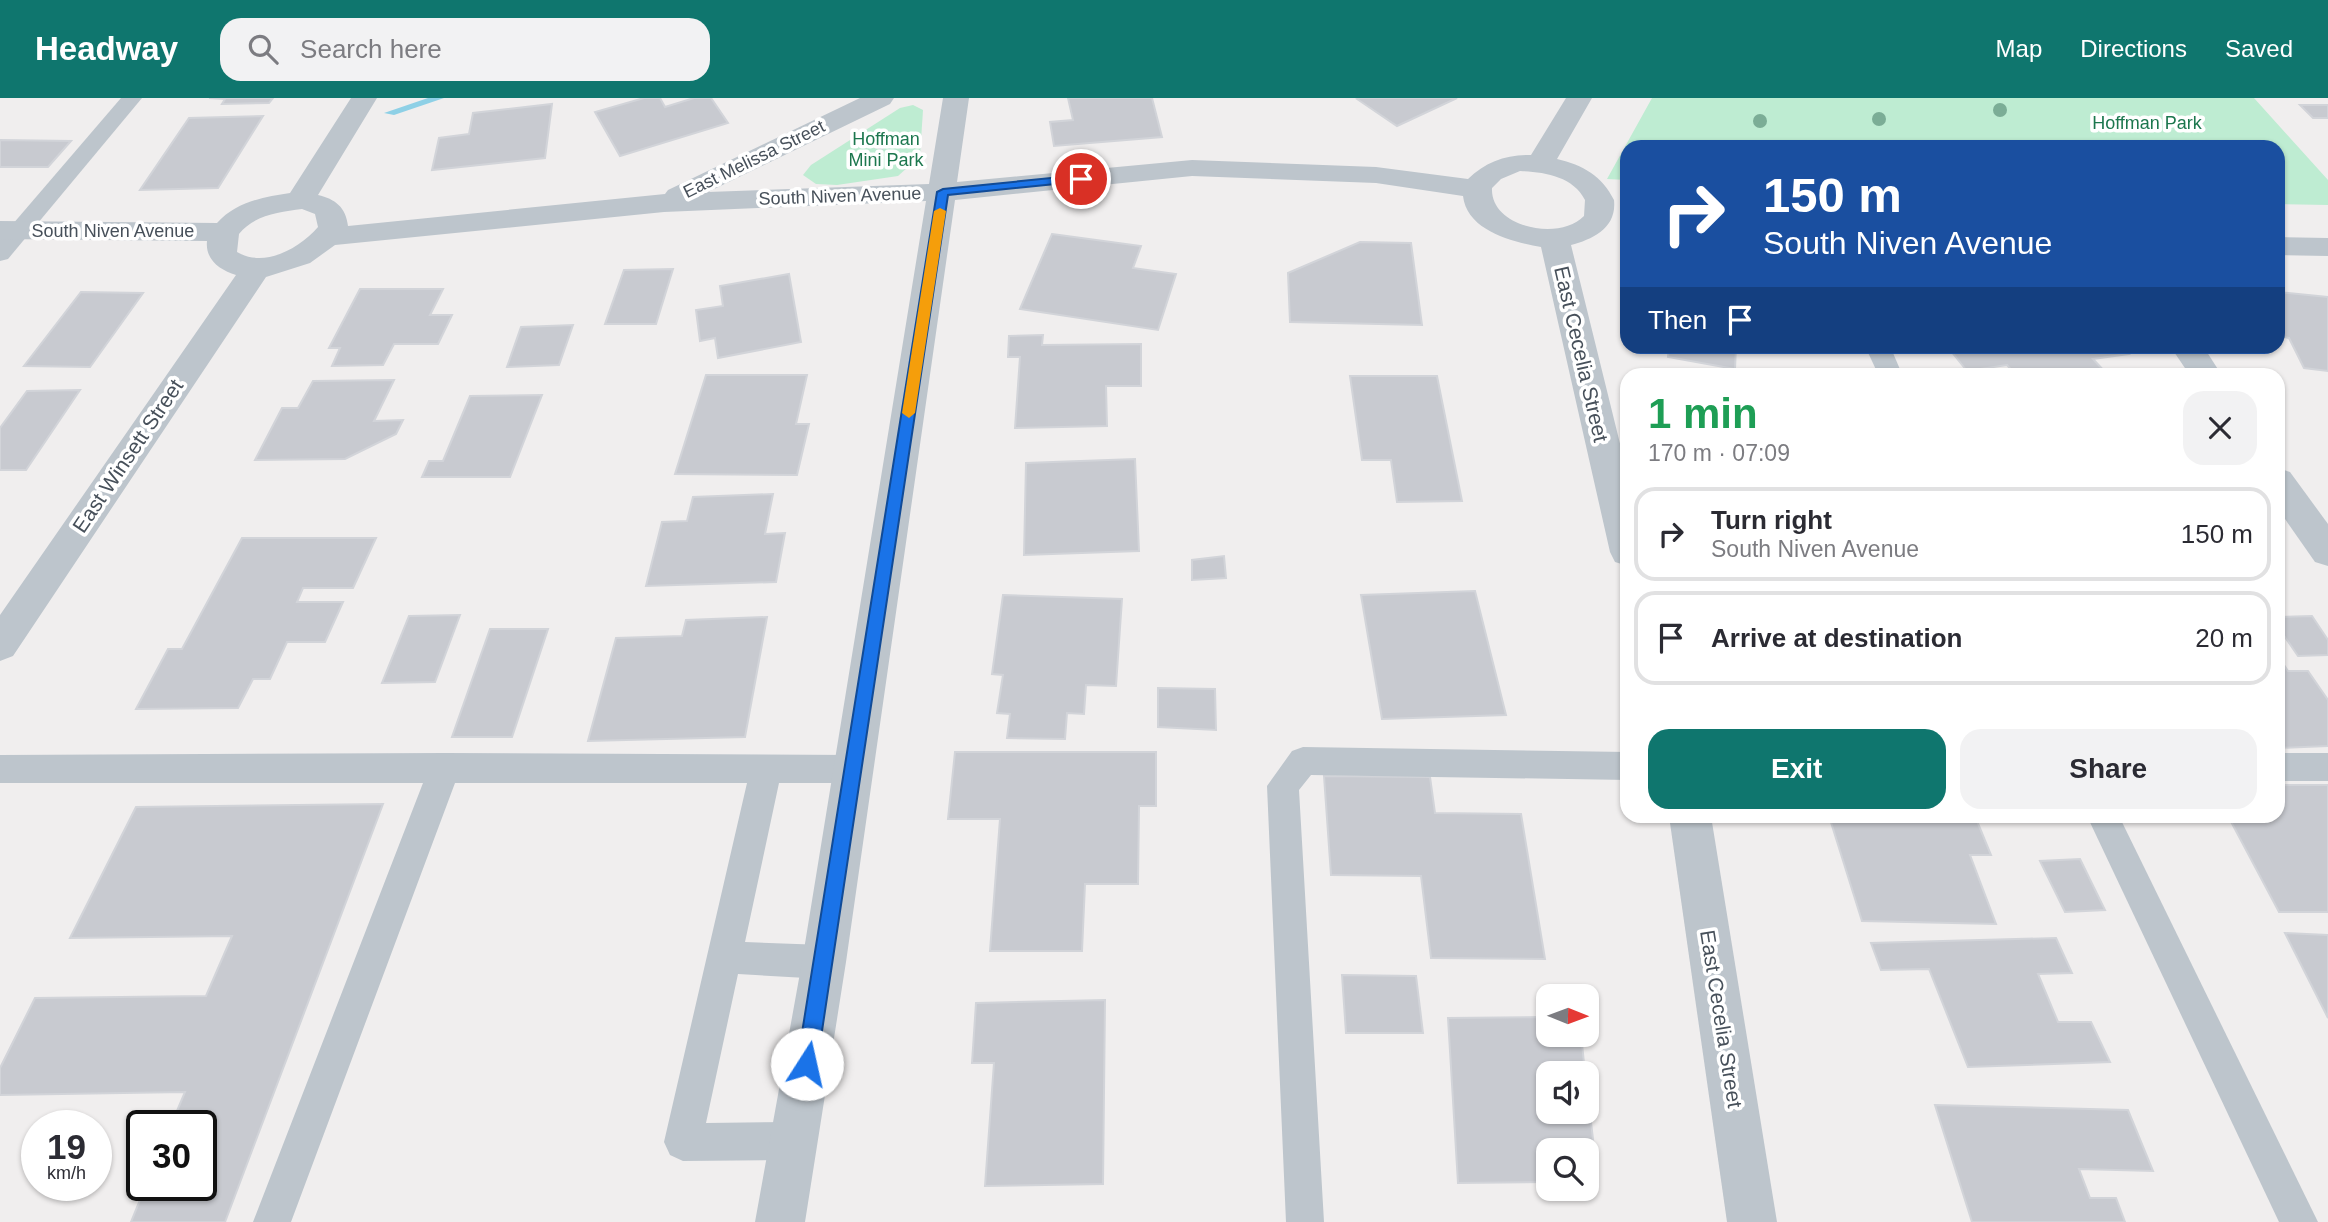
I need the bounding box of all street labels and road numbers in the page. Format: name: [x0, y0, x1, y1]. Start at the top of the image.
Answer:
street label: East Melissa Street: [680, 116, 828, 202]
street label: South Niven Avenue: [758, 183, 922, 209]
street label: South Niven Avenue: [32, 221, 194, 241]
street label: East Cecelia Street: [1550, 264, 1613, 444]
street label: East Winsett Street: [68, 375, 187, 537]
street label: East Cecelia Street: [1696, 928, 1747, 1110]

